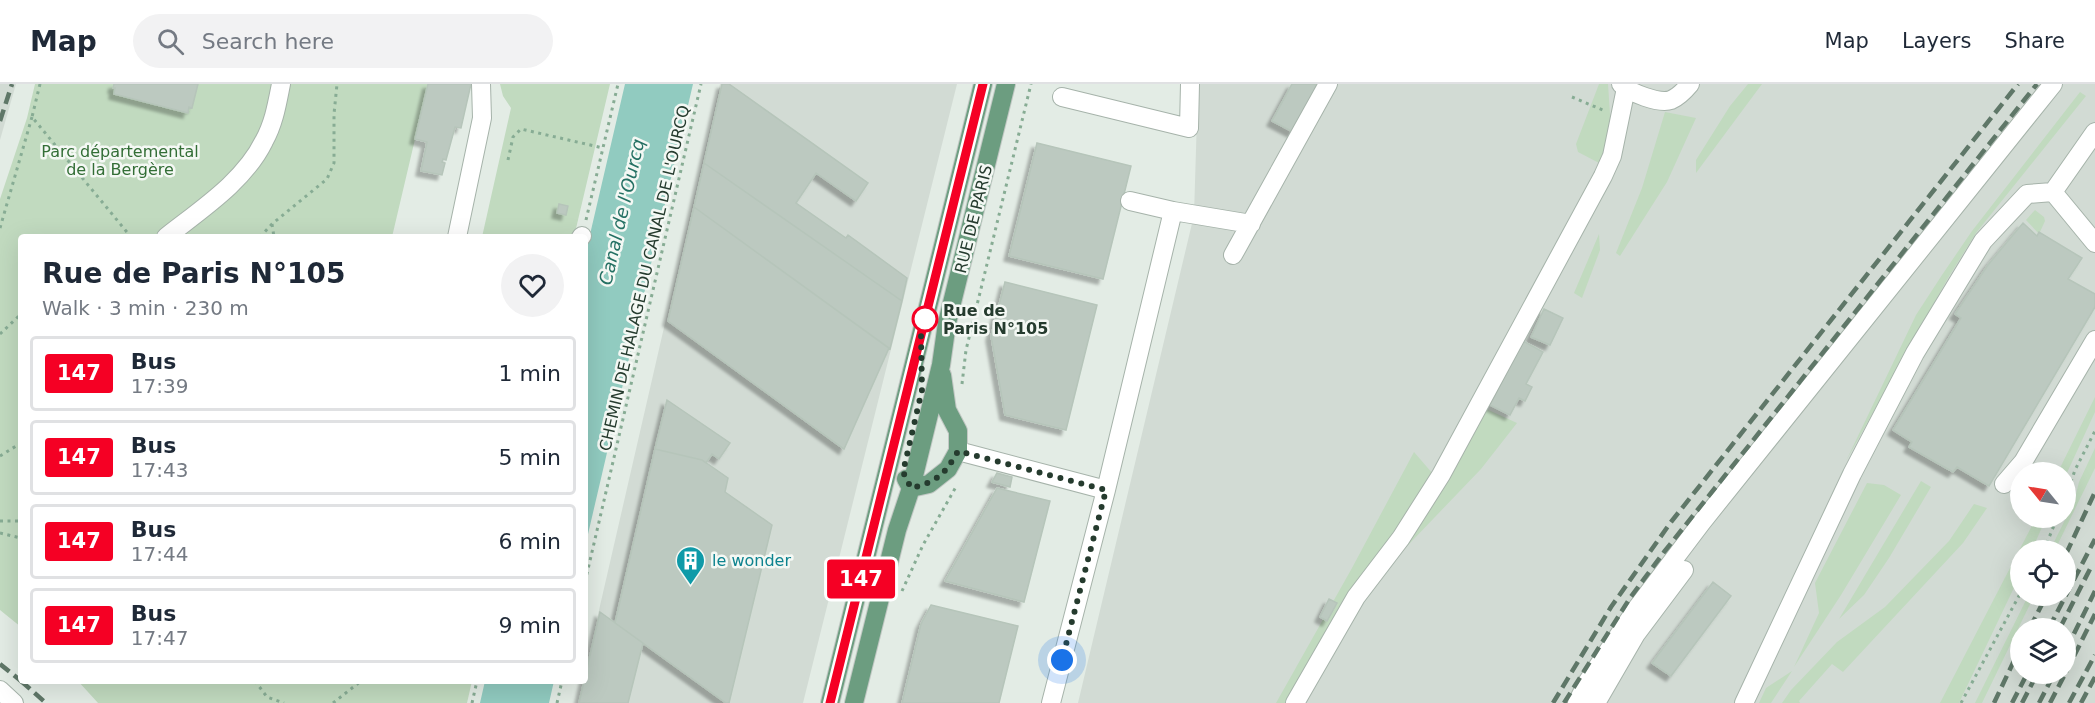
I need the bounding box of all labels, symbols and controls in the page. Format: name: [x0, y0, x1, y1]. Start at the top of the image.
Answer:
search box: [133, 14, 553, 68]
text: Map: [30, 25, 97, 58]
icon: search: [154, 25, 187, 58]
text: Search here: [202, 29, 334, 54]
text: Map: [1825, 29, 1869, 53]
text: Layers: [1902, 29, 1971, 53]
text: Share: [2004, 29, 2065, 53]
street label: CHEMIN DE HALAGE DU CANAL DE L'OURCQ: [595, 103, 694, 453]
water label: Canal de l'Ourcq: [594, 137, 649, 287]
park label: Parc départemental de la Bergère: [41, 142, 199, 179]
street label: RUE DE PARIS: [951, 163, 996, 275]
button: heart: [501, 254, 564, 317]
text: Rue de Paris N°105: [42, 257, 345, 290]
text: Walk · 3 min · 230 m: [42, 296, 249, 320]
place label: Rue de Paris N°105: [943, 301, 1048, 338]
marker: Rue de Paris N°105: [912, 306, 938, 332]
text: Bus: [131, 349, 176, 374]
text: 147: [57, 361, 101, 385]
text: 1 min: [499, 361, 561, 386]
text: 17:39: [131, 374, 188, 398]
text: Bus: [131, 433, 176, 458]
text: 147: [57, 445, 101, 469]
text: 5 min: [499, 445, 561, 470]
text: 17:43: [131, 458, 188, 482]
north arrow: [2010, 462, 2076, 528]
map controls: [2010, 462, 2076, 684]
text: Bus: [131, 517, 176, 542]
text: 147: [57, 529, 101, 553]
text: 6 min: [499, 529, 561, 554]
button: locate: [2010, 540, 2076, 606]
text: 17:44: [131, 542, 188, 566]
building icon: le wonder: [675, 544, 707, 586]
place label: le wonder: [712, 551, 791, 570]
line badge: 147: [826, 560, 896, 598]
text: 147: [839, 567, 883, 591]
text: Bus: [131, 601, 176, 626]
text: 147: [57, 613, 101, 637]
text: 9 min: [499, 613, 561, 638]
button: layers: [2010, 618, 2076, 684]
text: 17:47: [131, 626, 188, 650]
your location: [1047, 645, 1077, 675]

